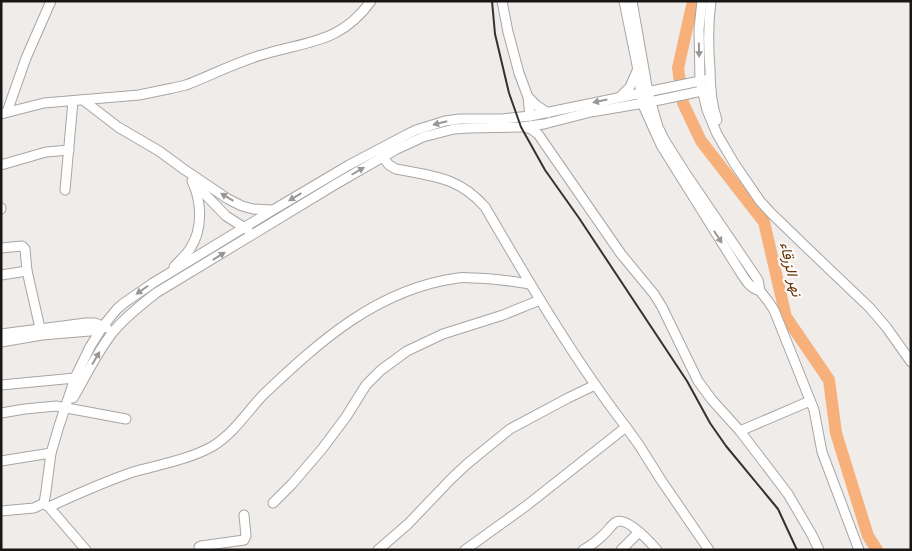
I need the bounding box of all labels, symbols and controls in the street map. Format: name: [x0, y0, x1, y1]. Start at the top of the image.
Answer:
one-way arrow: [695, 42, 703, 58]
one-way arrow: [591, 98, 607, 106]
one-way arrow: [432, 119, 447, 127]
one-way arrow: [350, 167, 365, 175]
one-way arrow: [289, 192, 302, 201]
one-way arrow: [220, 193, 233, 202]
one-way arrow: [713, 230, 723, 243]
water label: نهر الزرقاء: [776, 240, 806, 299]
one-way arrow: [212, 251, 225, 260]
one-way arrow: [136, 285, 149, 296]
one-way arrow: [92, 352, 101, 365]

